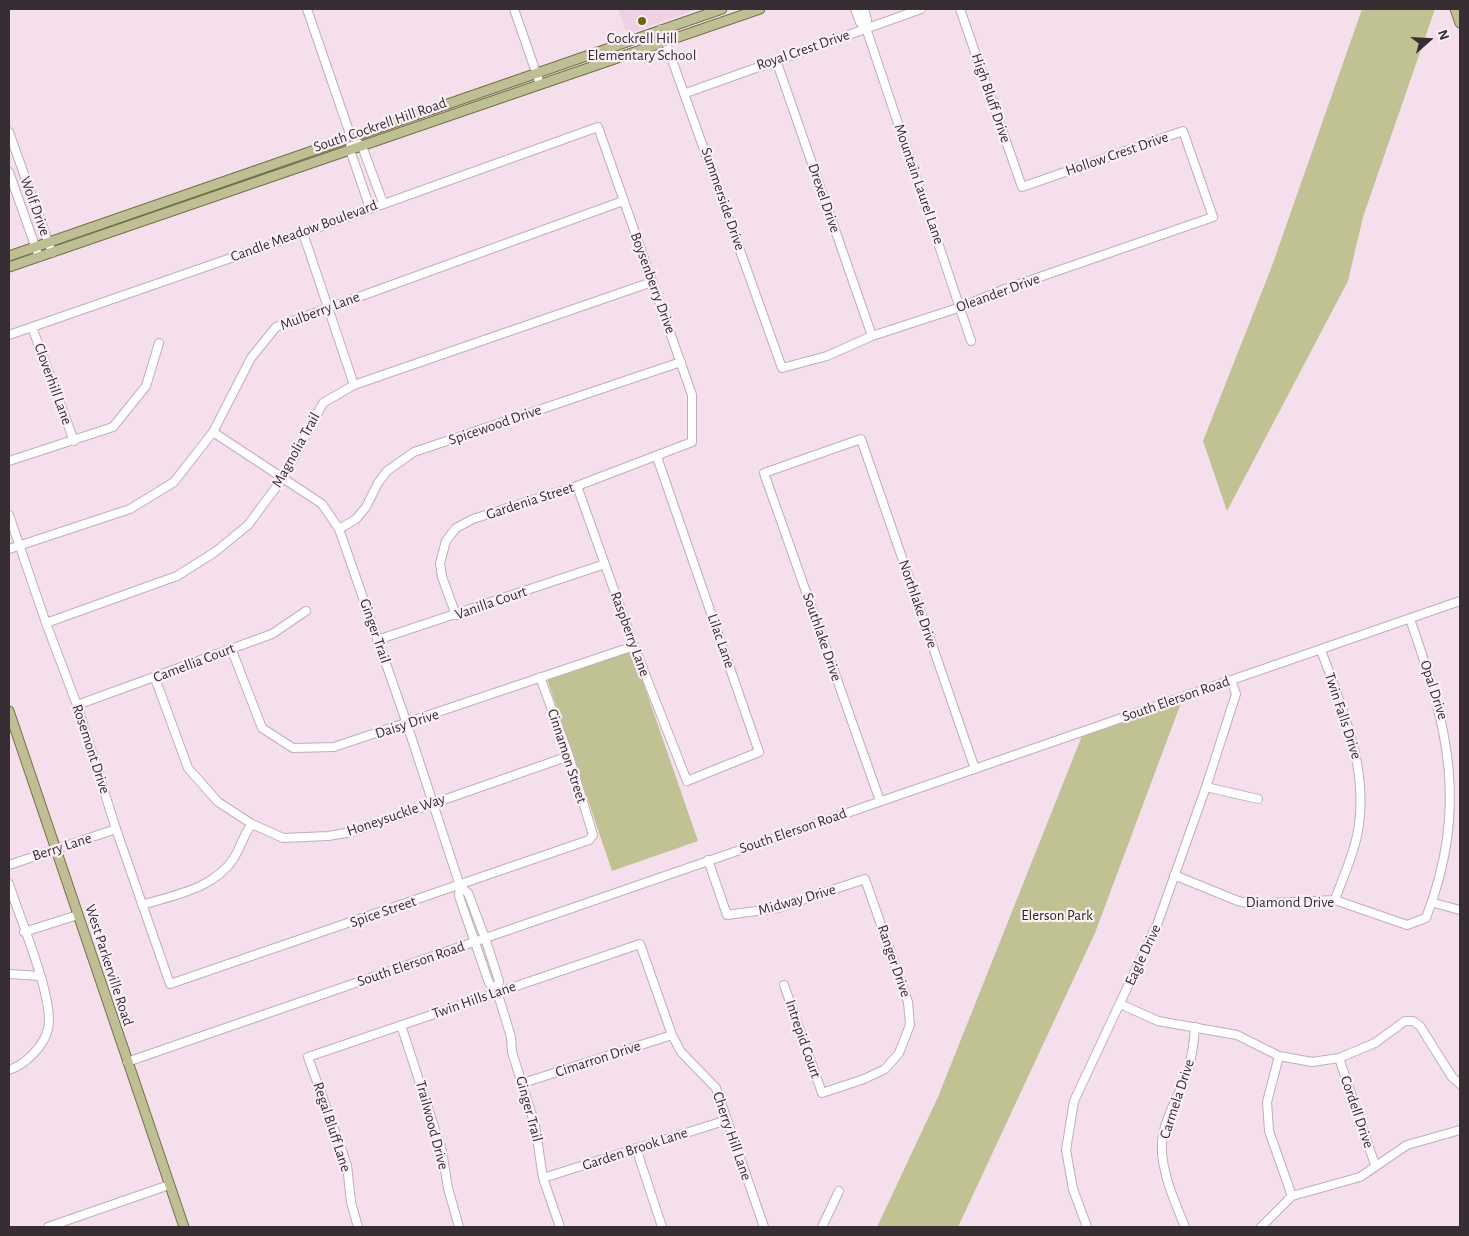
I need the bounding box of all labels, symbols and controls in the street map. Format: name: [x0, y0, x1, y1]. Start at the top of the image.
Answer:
marker: Cockrell Hill Elementary School: [636, 15, 648, 27]
north arrow: [1404, 15, 1454, 65]
street label: Royal Crest Drive: [754, 26, 852, 74]
text: N: [1435, 28, 1451, 42]
place label: Cockrell Hill Elementary School: [588, 29, 696, 64]
street label: High Bluff Drive: [967, 51, 1015, 145]
street label: South Cockrell Hill Road: [311, 94, 449, 156]
street label: Mountain Laurel Lane: [890, 122, 948, 246]
street label: Hollow Crest Drive: [1063, 128, 1171, 180]
street label: Summerside Drive: [697, 145, 749, 253]
street label: Drexel Drive: [804, 161, 844, 235]
street label: Wolf Drive: [16, 174, 54, 238]
street label: Candle Meadow Boulevard: [228, 196, 380, 266]
street label: Boysenberry Drive: [626, 230, 680, 336]
street label: Oleander Drive: [954, 270, 1042, 316]
street label: Mulberry Lane: [278, 288, 362, 334]
street label: Cloverhill Lane: [30, 341, 76, 427]
street label: Spicewood Drive: [446, 401, 544, 449]
street label: Magnolia Trail: [268, 409, 324, 491]
street label: Gardenia Street: [484, 478, 576, 524]
street label: Northlake Drive: [894, 557, 942, 651]
street label: Vanilla Court: [453, 582, 529, 624]
street label: Raspberry Lane: [606, 589, 654, 679]
street label: Southlake Drive: [798, 590, 846, 684]
street label: Ginger Trail: [356, 596, 394, 666]
street label: Lilac Lane: [703, 611, 739, 671]
street label: Camellia Court: [151, 639, 237, 687]
street label: Opal Drive: [1416, 658, 1452, 722]
street label: Twin Falls Drive: [1321, 670, 1365, 762]
street label: South Elerson Road: [1120, 672, 1232, 726]
street label: Rosemont Drive: [68, 702, 114, 796]
street label: Daisy Drive: [373, 705, 441, 743]
street label: Cinnamon Street: [543, 706, 591, 806]
street label: Honeysuckle Way: [344, 790, 448, 840]
street label: South Elerson Road: [737, 804, 849, 858]
street label: Berry Lane: [30, 829, 94, 865]
street label: Midway Drive: [756, 880, 838, 920]
street label: Spice Street: [348, 892, 418, 932]
street label: Diamond Drive: [1246, 893, 1334, 911]
street label: West Parkerville Road: [81, 902, 137, 1028]
park label: Elerson Park: [1021, 906, 1093, 924]
street label: Ranger Drive: [873, 922, 915, 1000]
street label: Eagle Drive: [1121, 922, 1165, 988]
street label: South Elerson Road: [355, 937, 467, 991]
street label: Twin Hills Lane: [430, 977, 518, 1023]
street label: Intrepid Court: [781, 997, 825, 1081]
street label: Cimarron Drive: [553, 1037, 643, 1081]
street label: Carmela Drive: [1156, 1057, 1198, 1141]
street label: Cordell Drive: [1336, 1073, 1378, 1151]
street label: Ginger Trail: [512, 1074, 546, 1144]
street label: Trailwood Drive: [411, 1079, 453, 1171]
street label: Regal Bluff Lane: [309, 1080, 355, 1174]
street label: Cherry Hill Lane: [708, 1089, 756, 1183]
street label: Garden Brook Lane: [580, 1123, 690, 1175]

